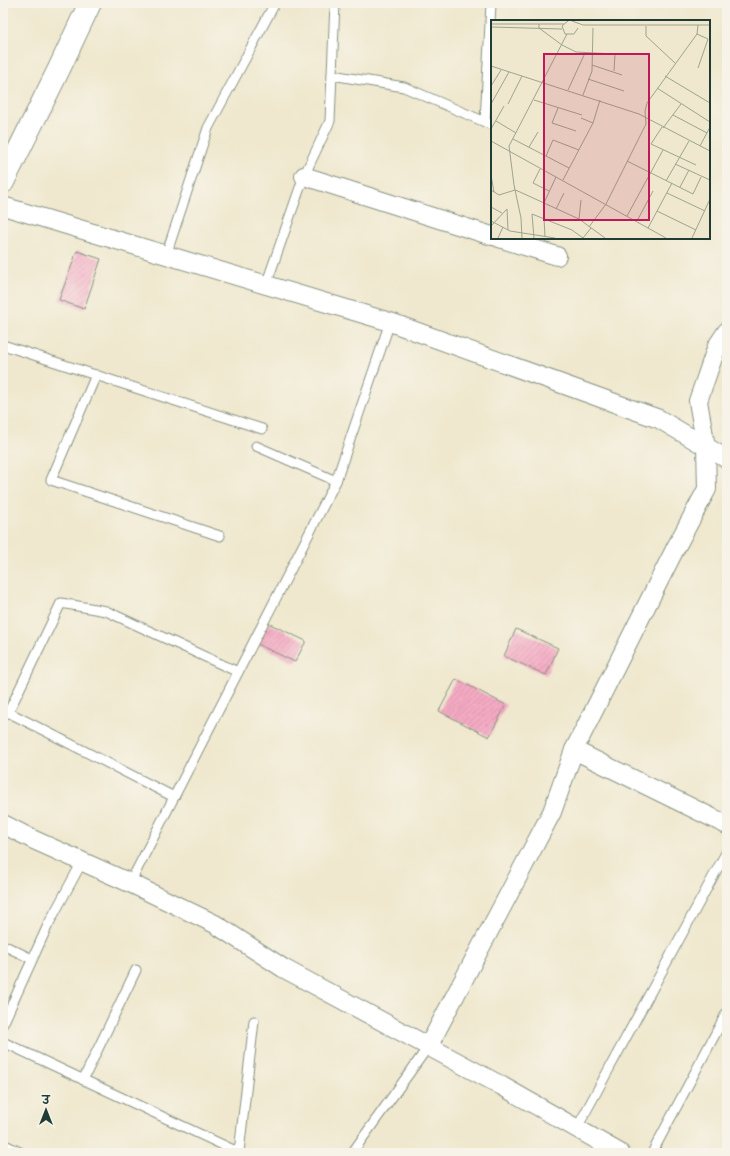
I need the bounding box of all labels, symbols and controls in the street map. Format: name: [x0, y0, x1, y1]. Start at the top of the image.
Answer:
inset map: [491, 20, 710, 239]
north arrow: [26, 1090, 66, 1130]
text: उ: [41, 1092, 51, 1107]

